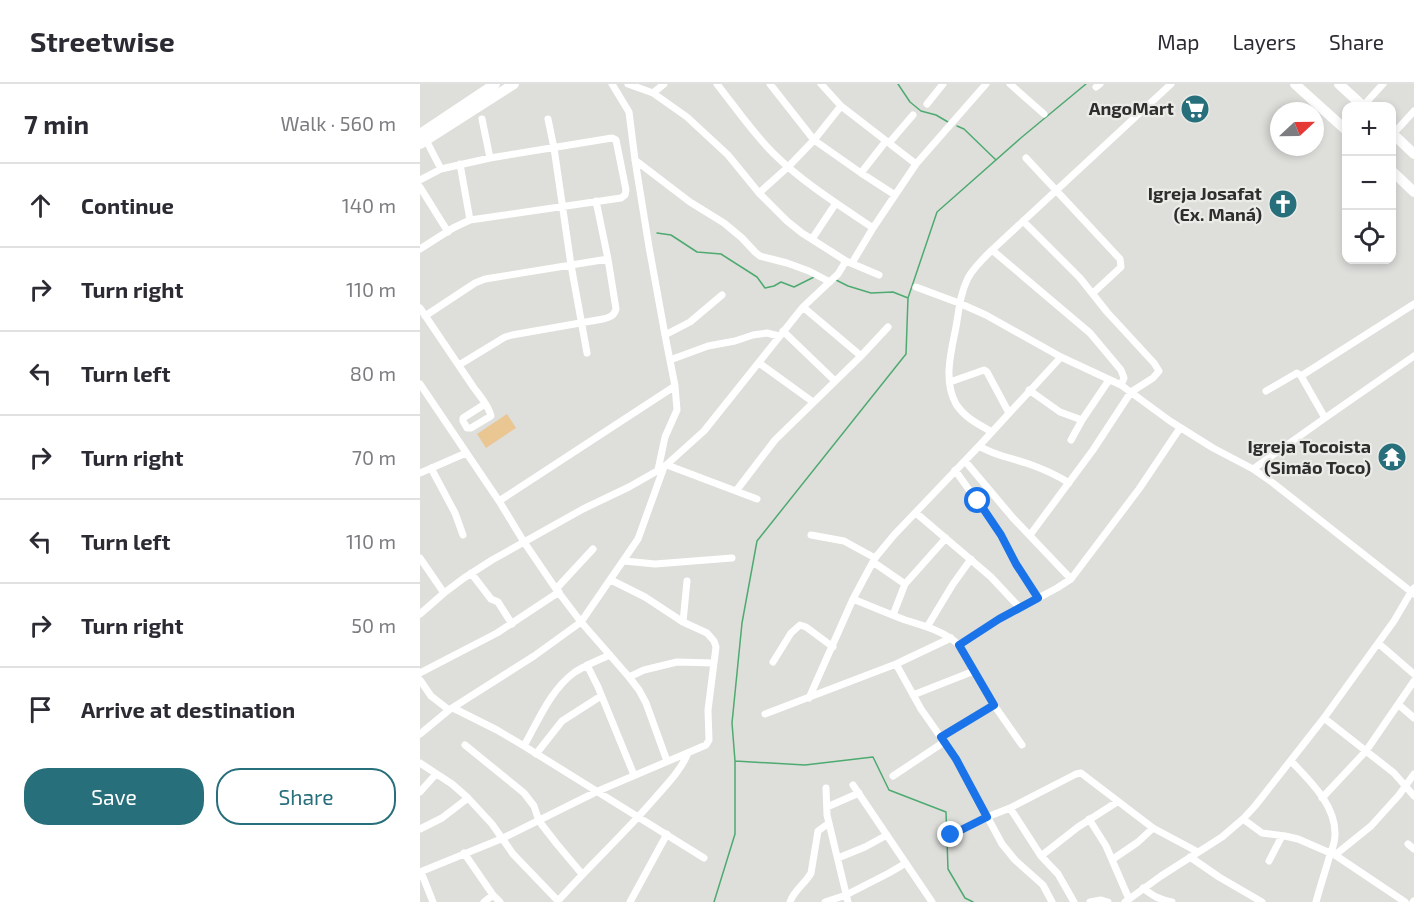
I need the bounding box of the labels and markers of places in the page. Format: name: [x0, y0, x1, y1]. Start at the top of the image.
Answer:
supermarket icon: AngoMart: [1179, 93, 1211, 125]
place label: AngoMart: [1089, 97, 1175, 119]
place label: Igreja Josafat (Ex. Maná): [1148, 182, 1263, 225]
church icon: Igreja Josafat (Ex. Maná): [1267, 188, 1299, 220]
place label: Igreja Tocoista (Simão Toco): [1247, 435, 1371, 478]
temple icon: Igreja Tocoista (Simão Toco): [1376, 441, 1408, 473]

